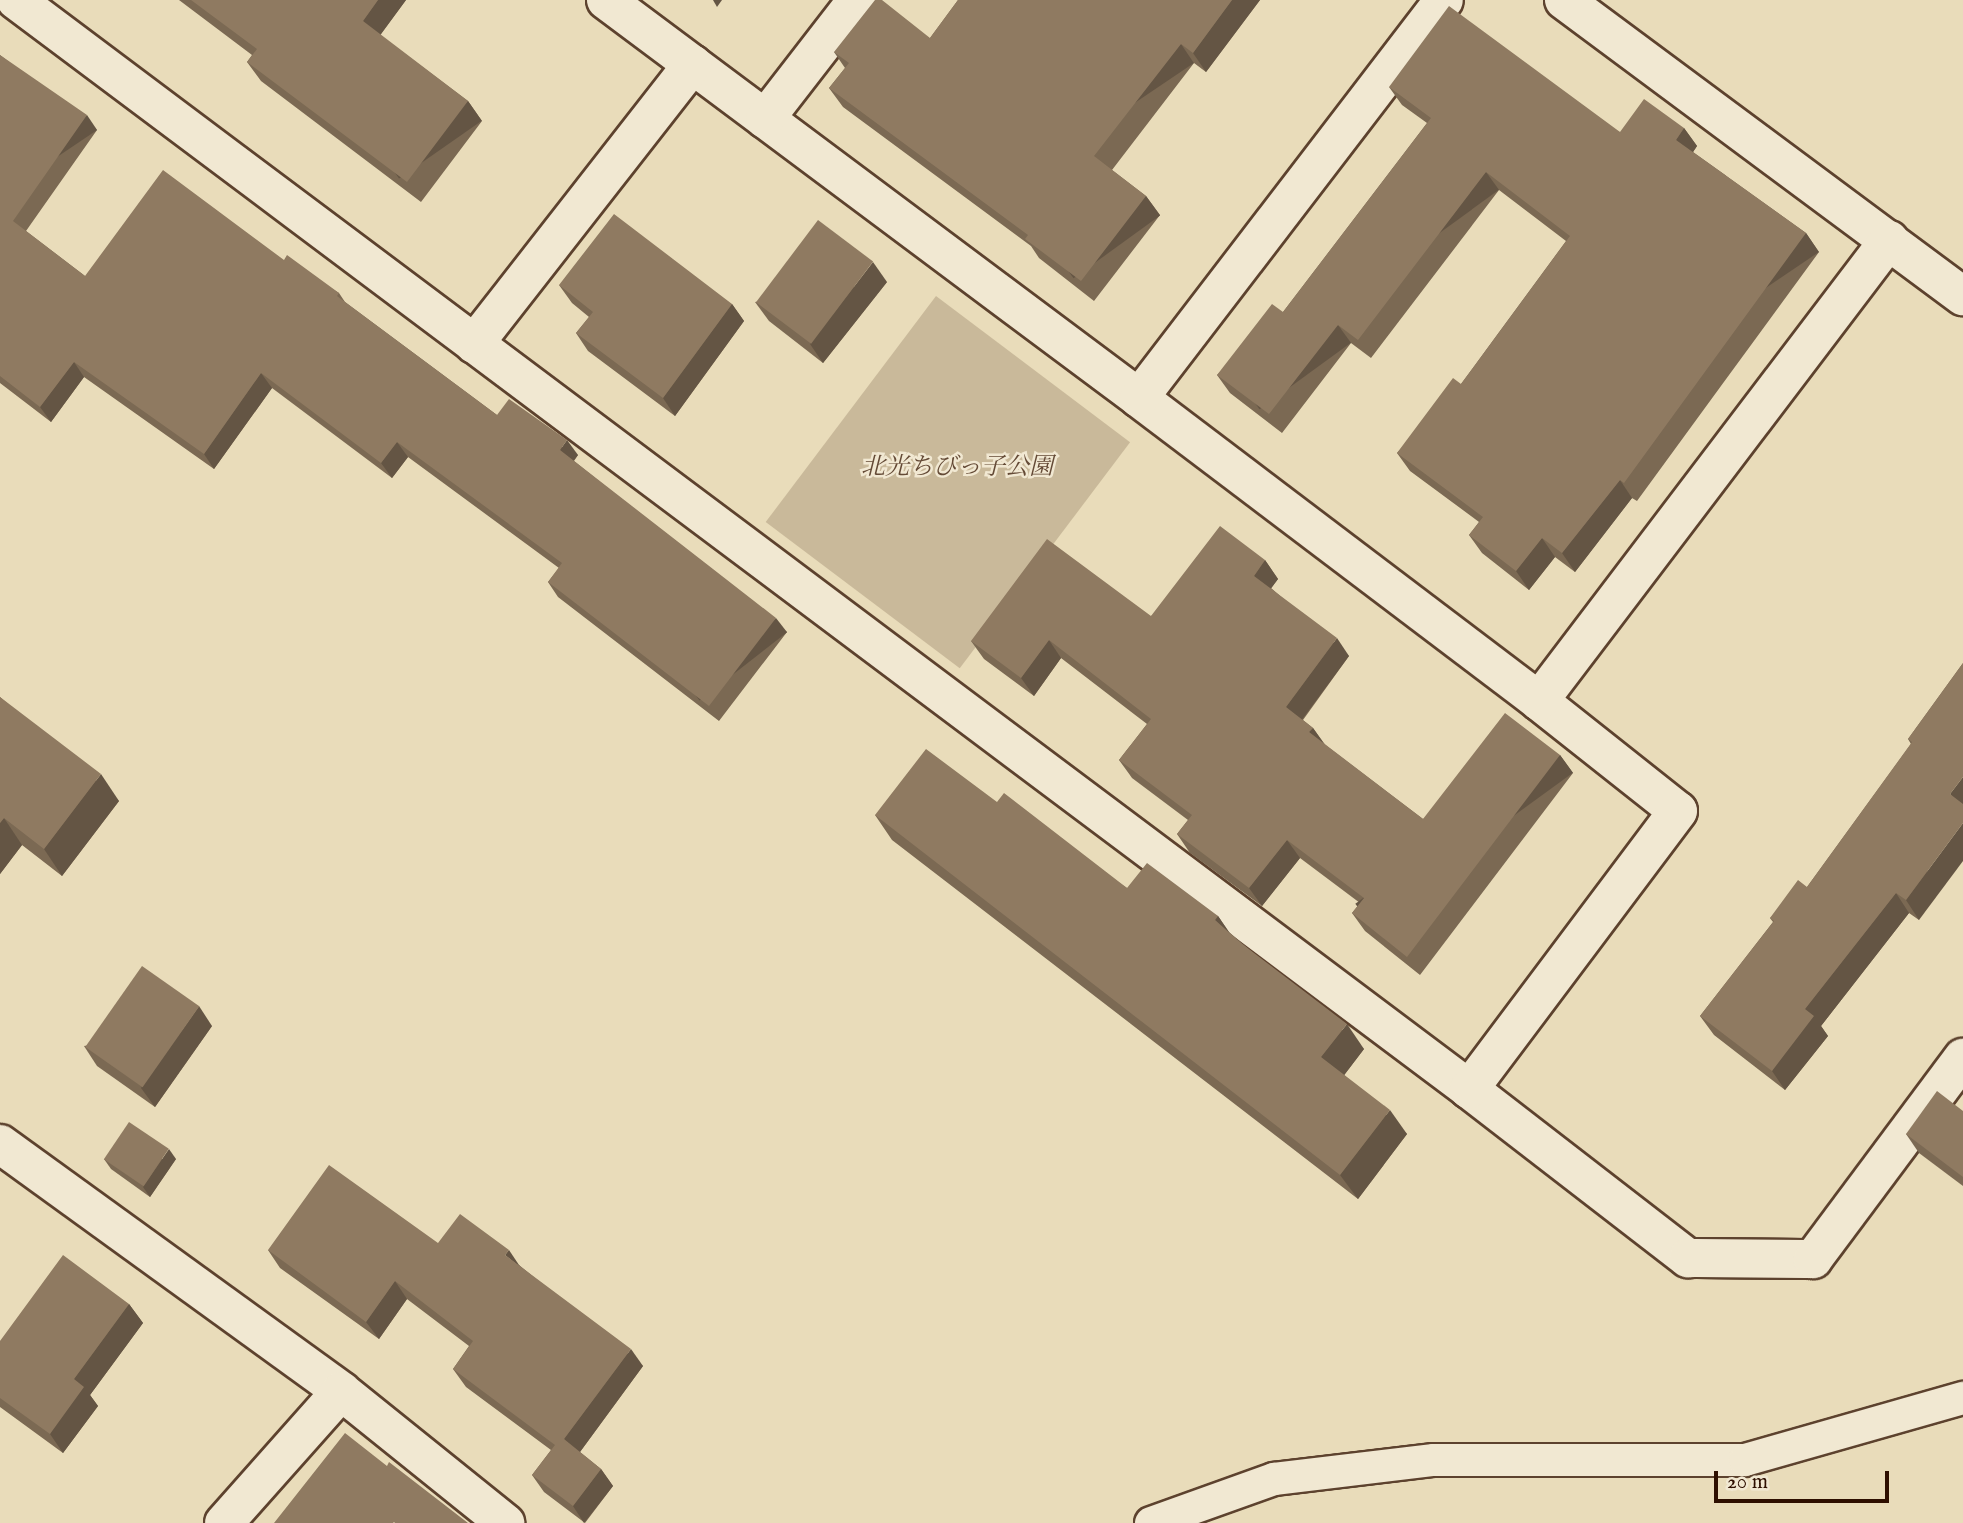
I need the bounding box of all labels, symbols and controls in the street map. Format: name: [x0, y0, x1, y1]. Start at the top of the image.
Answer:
park label: 北光ちびっ子公園: [861, 454, 1053, 482]
scale bar: [1718, 1456, 1893, 1500]
text: 20 m: [1727, 1469, 1768, 1496]

